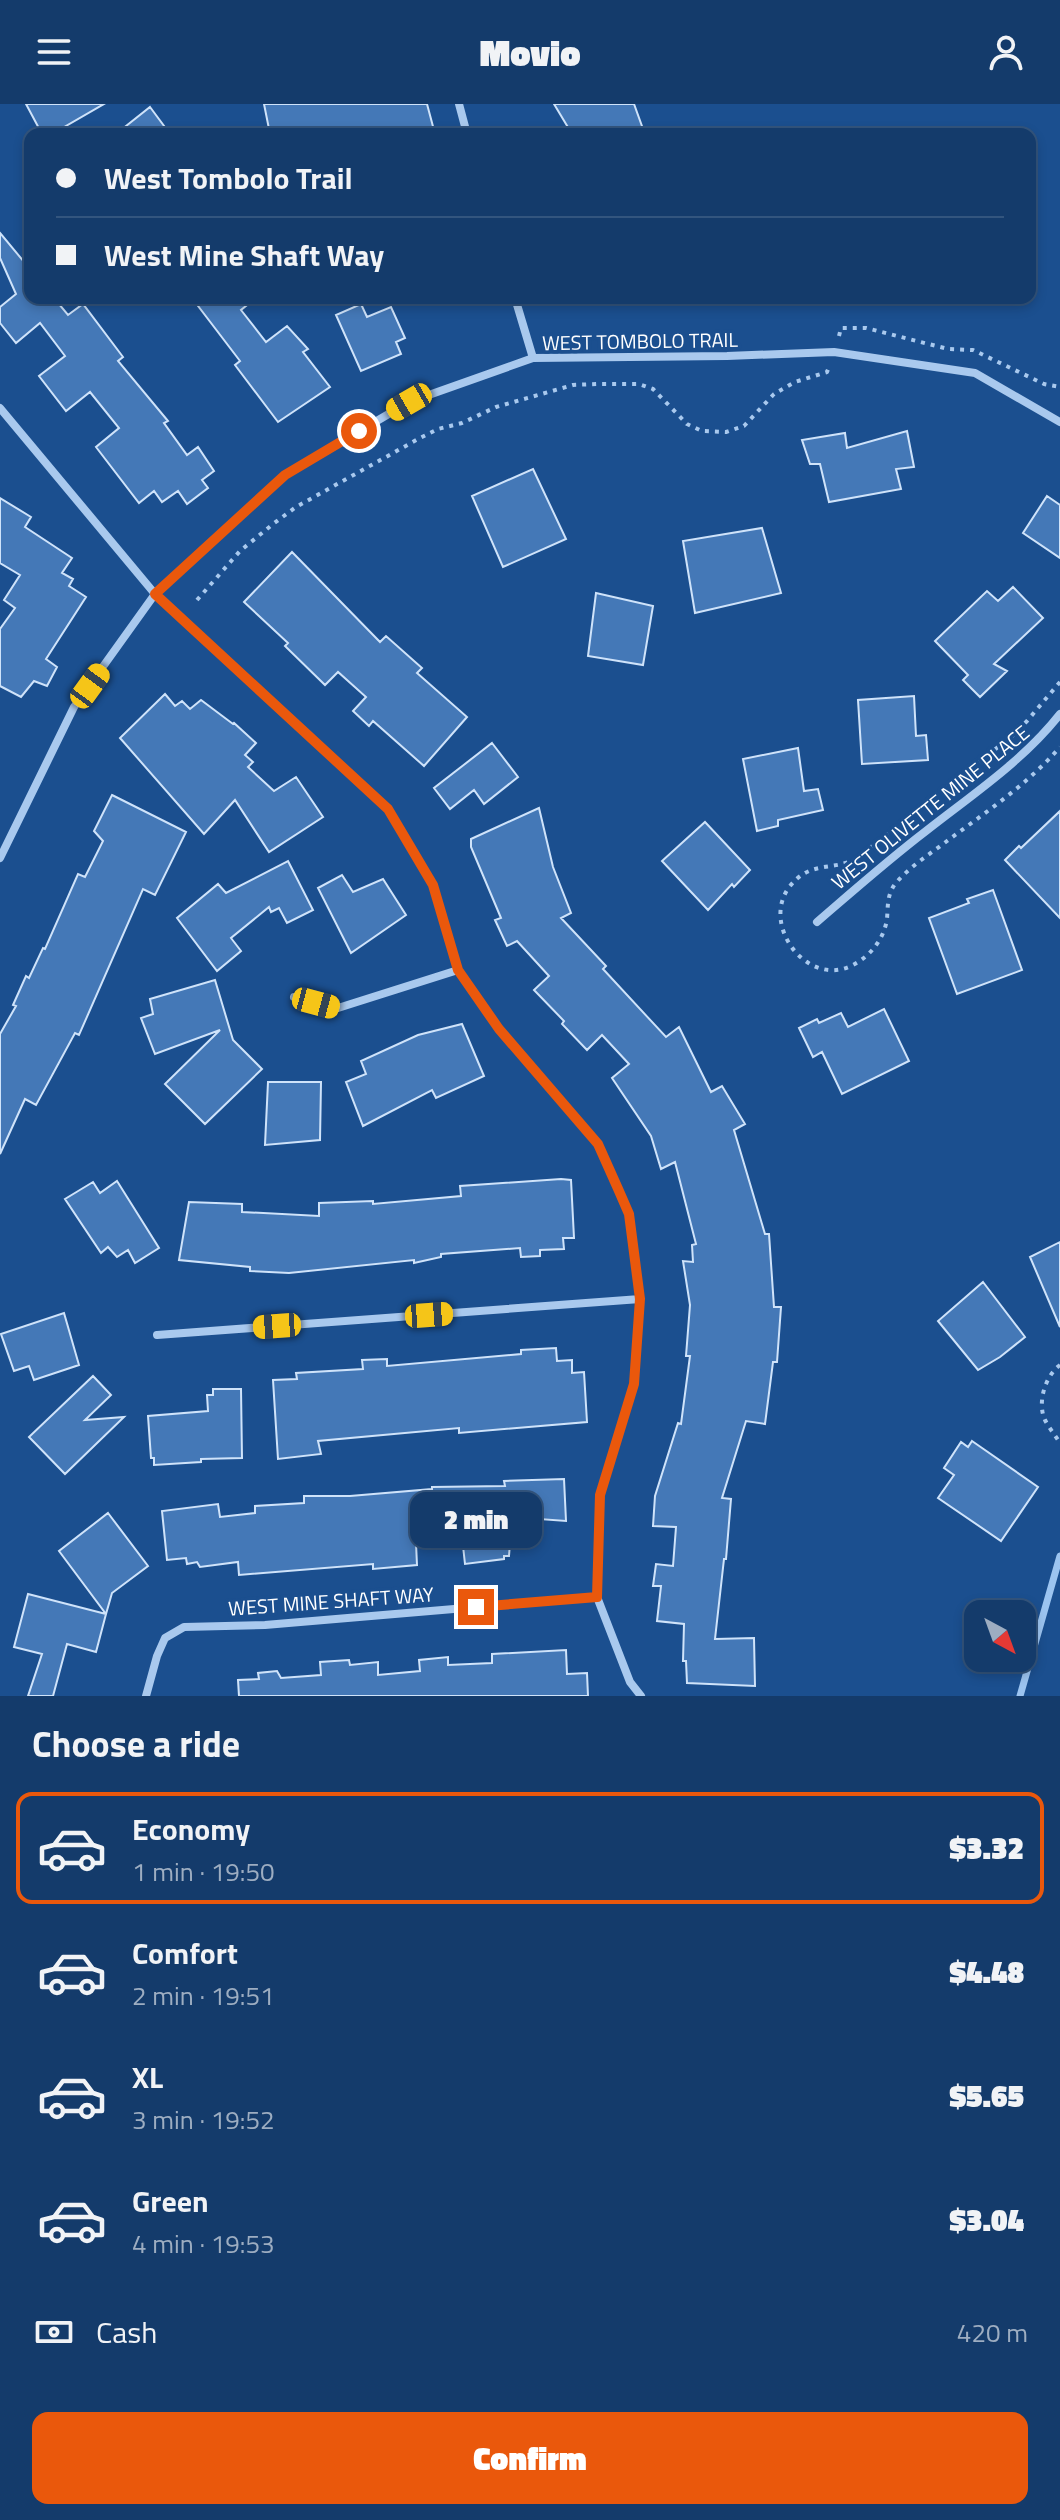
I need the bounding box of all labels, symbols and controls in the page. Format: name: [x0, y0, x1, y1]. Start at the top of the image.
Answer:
text: Movio: [480, 25, 580, 80]
icon: menu: [32, 30, 76, 74]
icon: person: [984, 30, 1028, 74]
text: West Tombolo Trail: [104, 155, 353, 201]
text: West Mine Shaft Way: [104, 232, 384, 278]
street label: WEST TOMBOLO TRAIL: [542, 324, 739, 358]
car: [382, 380, 436, 424]
route start: [341, 413, 377, 449]
car: [66, 660, 114, 712]
street label: WEST OLIVETTE MINE PLACE: [824, 717, 1036, 897]
car: [290, 985, 342, 1021]
car: [404, 1301, 454, 1329]
car: [252, 1312, 302, 1340]
callout: 2 min: [410, 1491, 542, 1547]
text: 2 min: [444, 1500, 508, 1539]
street label: WEST MINE SHAFT WAY: [227, 1578, 435, 1624]
route end: [458, 1589, 494, 1625]
north arrow: [964, 1600, 1036, 1672]
map controls: [964, 1600, 1036, 1672]
text: Choose a ride: [32, 1716, 240, 1771]
text: Economy: [132, 1806, 250, 1852]
icon: car: [36, 1812, 108, 1884]
text: $3.32: [950, 1825, 1024, 1871]
text: 1 min · 19:50: [132, 1852, 275, 1891]
text: Comfort: [132, 1930, 238, 1976]
icon: car: [36, 1936, 108, 2008]
text: $4.48: [950, 1949, 1024, 1995]
text: 2 min · 19:51: [132, 1976, 275, 2015]
text: XL: [132, 2054, 163, 2100]
icon: car: [36, 2060, 108, 2132]
text: $5.65: [950, 2073, 1024, 2119]
text: 3 min · 19:52: [132, 2100, 275, 2139]
text: Green: [132, 2178, 209, 2224]
icon: car: [36, 2184, 108, 2256]
text: $3.04: [950, 2197, 1024, 2243]
text: 4 min · 19:53: [132, 2224, 275, 2263]
text: Cash: [96, 2309, 157, 2355]
icon: cash: [32, 2310, 76, 2354]
text: 420 m: [957, 2313, 1028, 2352]
button: Confirm: [32, 2412, 1028, 2504]

